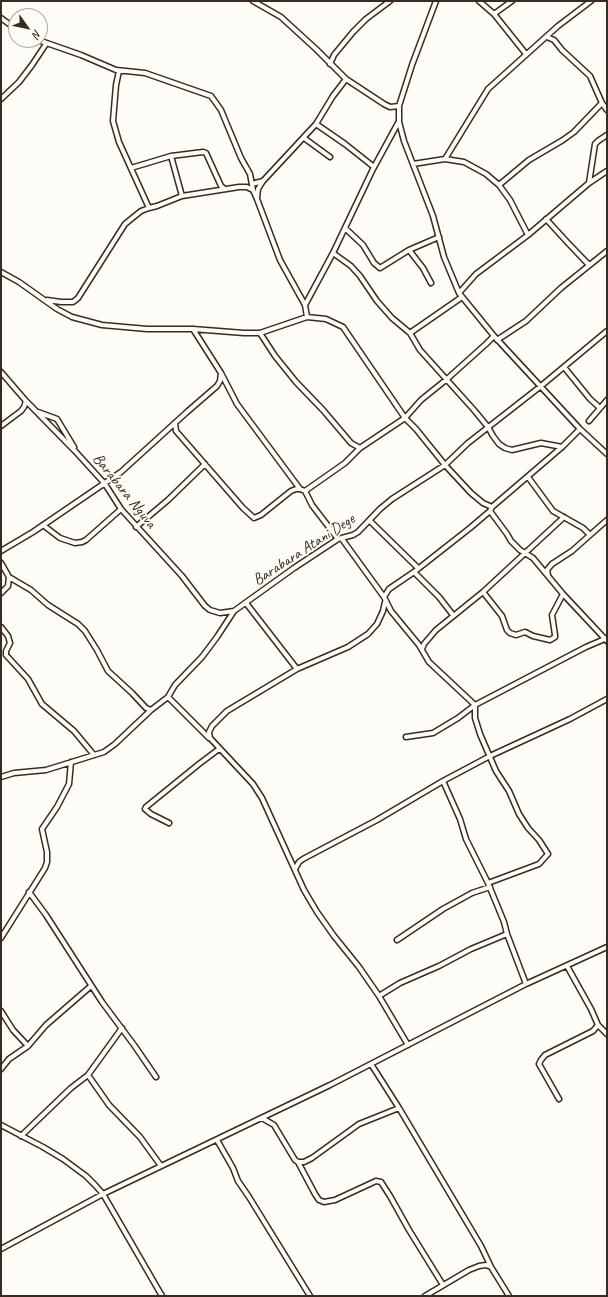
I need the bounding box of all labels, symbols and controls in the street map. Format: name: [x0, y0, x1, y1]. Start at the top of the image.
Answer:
north arrow: [8, 8, 48, 48]
text: N: [29, 27, 45, 41]
street label: Barabara Nguva: [88, 450, 160, 532]
street label: Barabara Atani Dege: [249, 510, 359, 590]

